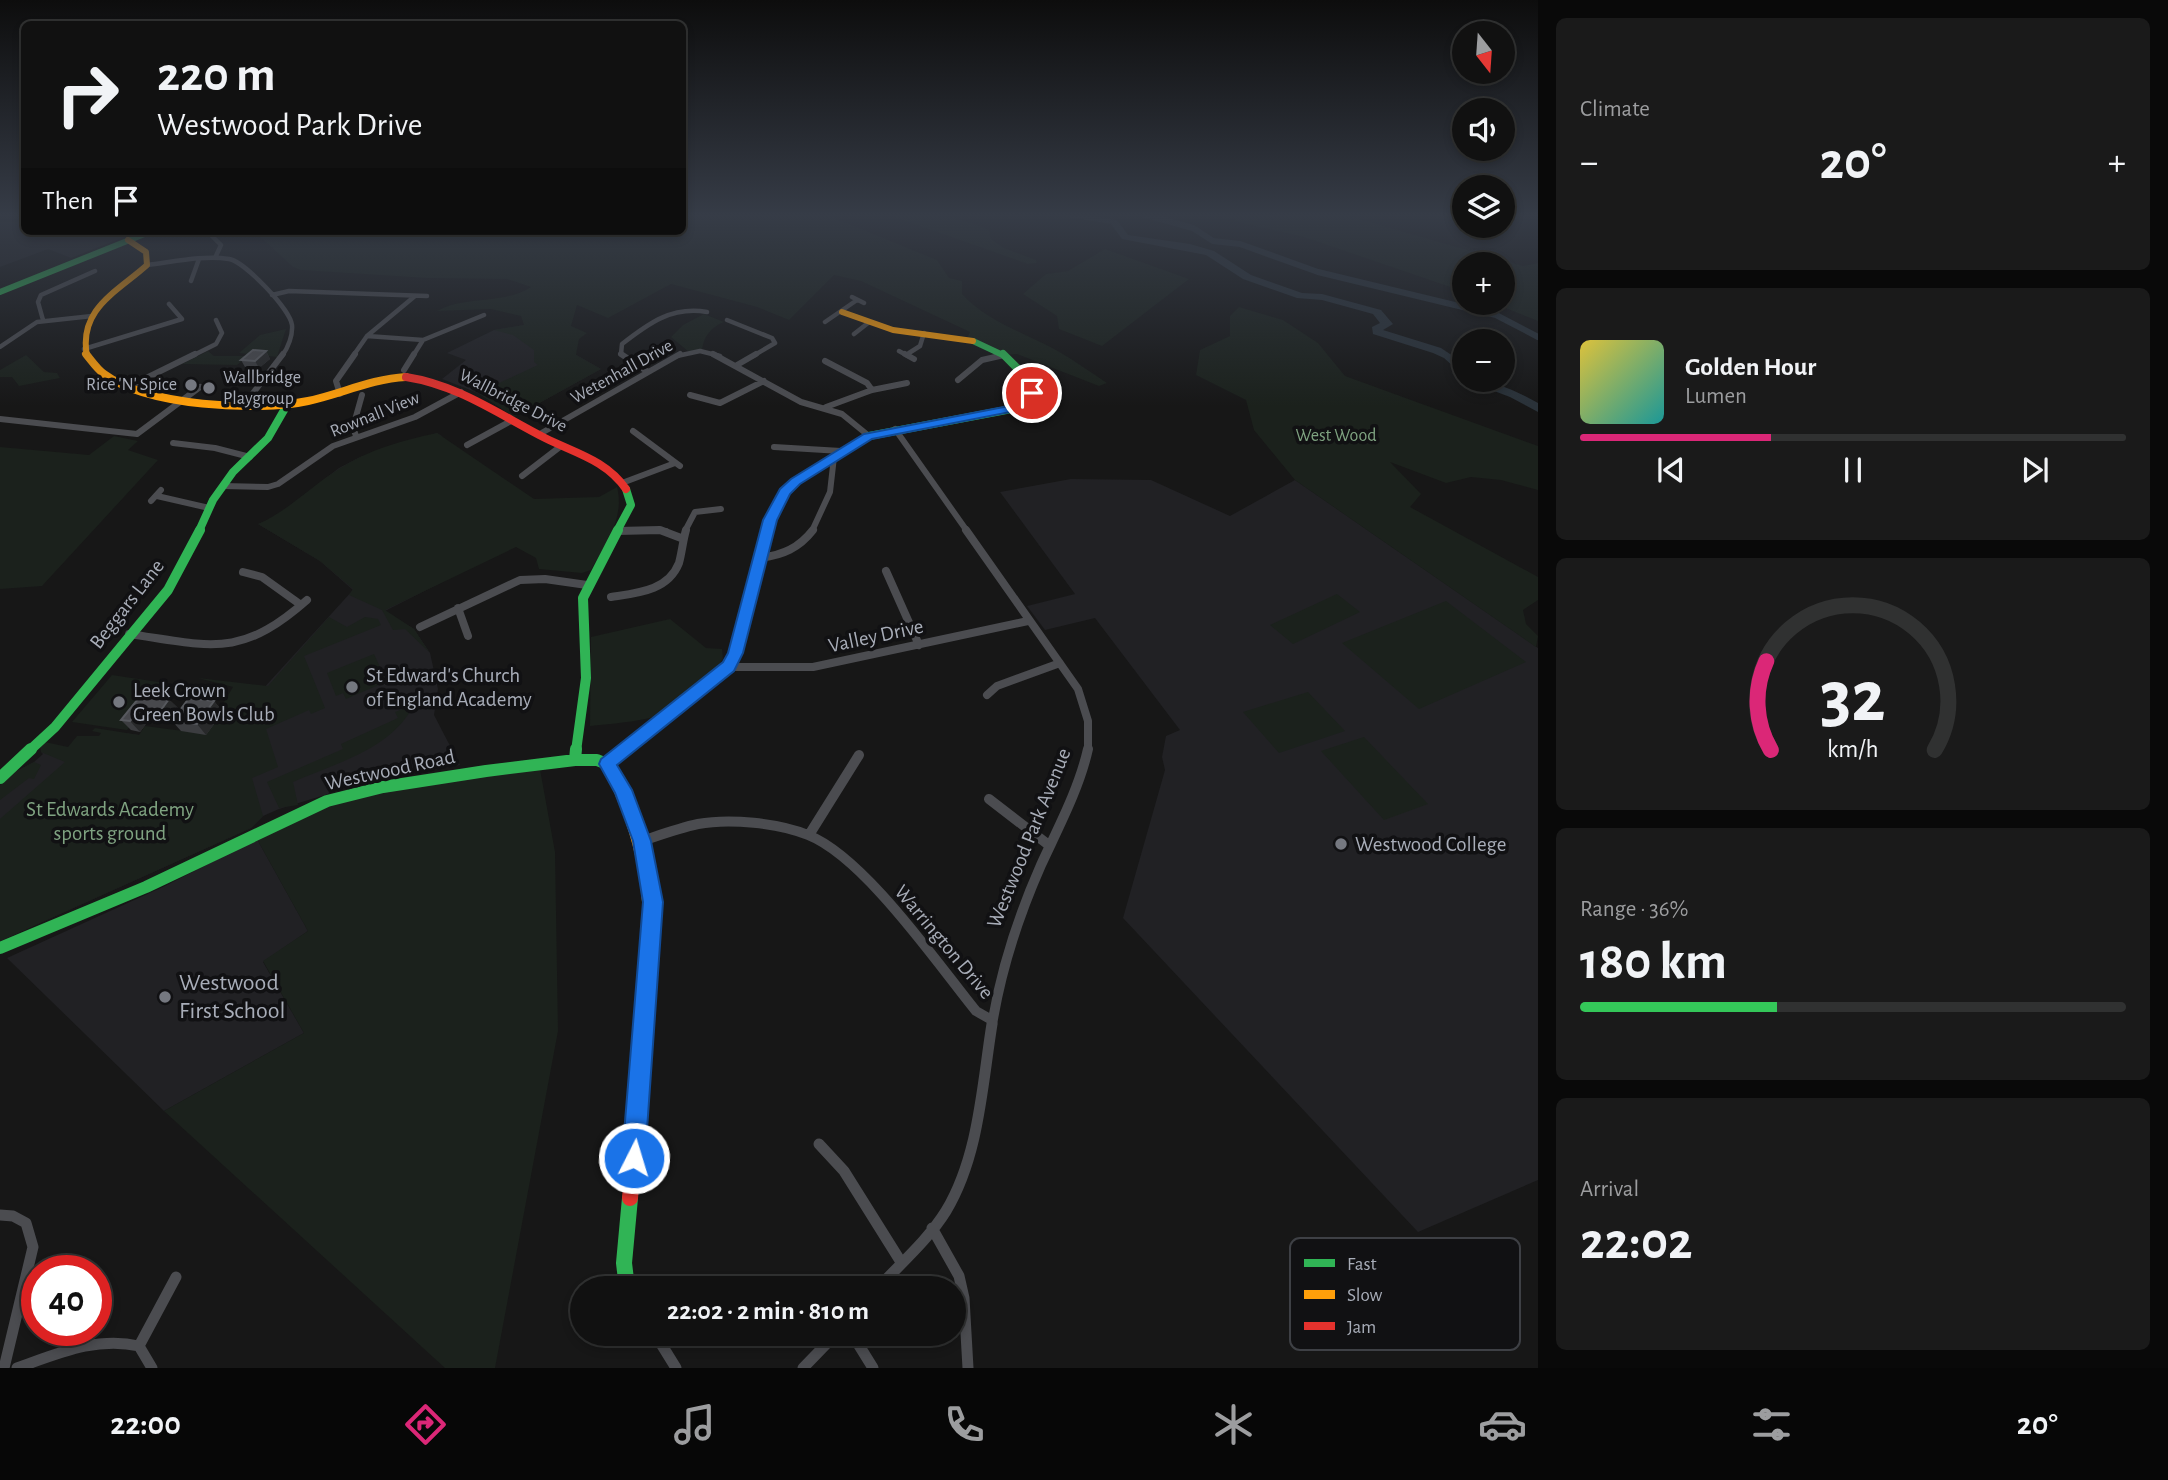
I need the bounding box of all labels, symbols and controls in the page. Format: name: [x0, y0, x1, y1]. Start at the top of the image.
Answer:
north arrow: [1452, 21, 1516, 84]
map controls: [1452, 21, 1515, 392]
icon: right: [42, 49, 133, 140]
text: 220 m: [157, 51, 276, 100]
button: sound: [1452, 98, 1515, 161]
text: Climate: [1580, 98, 1650, 121]
text: Westwood Park Drive: [157, 109, 422, 141]
text: 20°: [1820, 136, 1886, 188]
text: −: [1580, 144, 1598, 182]
text: +: [2108, 144, 2126, 182]
button: layers: [1452, 175, 1515, 238]
icon: arrive: [107, 182, 145, 220]
text: Then: [42, 188, 93, 214]
button: +: [1452, 252, 1515, 315]
button: −: [1452, 329, 1515, 392]
street label: Wetenhall Drive: [568, 337, 676, 407]
text: Golden Hour: [1685, 354, 1816, 380]
pin: [1002, 363, 1062, 423]
street label: Wallbridge Drive: [456, 366, 570, 436]
place label: Wallbridge Playgroup: [223, 369, 301, 408]
icon: arrive: [1013, 374, 1051, 412]
place label: Rice 'N' Spice: [86, 376, 177, 394]
marker: Rice 'N' Spice: [183, 377, 199, 393]
marker: Wallbridge Playgroup: [201, 380, 217, 396]
text: Lumen: [1685, 385, 1747, 408]
street label: Rownall View: [328, 389, 422, 441]
park label: West Wood: [1295, 427, 1377, 445]
icon: previous: [1652, 451, 1690, 489]
icon: pause: [1834, 451, 1872, 489]
icon: next: [2016, 451, 2054, 489]
street label: Beggars Lane: [86, 555, 168, 653]
street label: Valley Drive: [827, 616, 925, 656]
text: 32: [1820, 662, 1886, 735]
place label: St Edward's Church of England Academy: [366, 665, 532, 710]
marker: St Edward's Church of England Academy: [344, 679, 360, 695]
place label: Leek Crown Green Bowls Club: [133, 680, 275, 725]
marker: Leek Crown Green Bowls Club: [111, 694, 127, 710]
text: km/h: [1827, 737, 1879, 762]
street label: Westwood Park Avenue: [983, 745, 1075, 931]
street label: Westwood Road: [323, 746, 457, 794]
park label: St Edwards Academy sports ground: [26, 799, 194, 844]
place label: Westwood College: [1355, 834, 1506, 855]
marker: Westwood College: [1333, 836, 1349, 852]
street label: Warrington Drive: [891, 881, 997, 1003]
text: Range · 36%: [1580, 898, 1688, 921]
text: 180 km: [1580, 936, 1727, 988]
place label: Westwood First School: [179, 971, 286, 1023]
marker: Westwood First School: [157, 989, 173, 1005]
position arrow: [597, 1121, 671, 1195]
text: Arrival: [1580, 1178, 1639, 1201]
text: 22:02: [1580, 1216, 1692, 1268]
legend: [1290, 1238, 1520, 1350]
speed limit sign: 40: [21, 1255, 112, 1346]
text: Fast: [1347, 1255, 1377, 1274]
text: Slow: [1347, 1286, 1383, 1305]
text: 22:02 · 2 min · 810 m: [667, 1298, 869, 1324]
text: Jam: [1347, 1318, 1376, 1337]
icon: directions: [401, 1400, 450, 1449]
icon: music: [670, 1400, 719, 1449]
icon: phone: [940, 1400, 989, 1449]
icon: climate: [1209, 1400, 1258, 1449]
icon: car: [1478, 1400, 1527, 1449]
icon: filters: [1747, 1400, 1796, 1449]
text: 22:00: [110, 1408, 181, 1440]
text: 20°: [2017, 1408, 2058, 1440]

